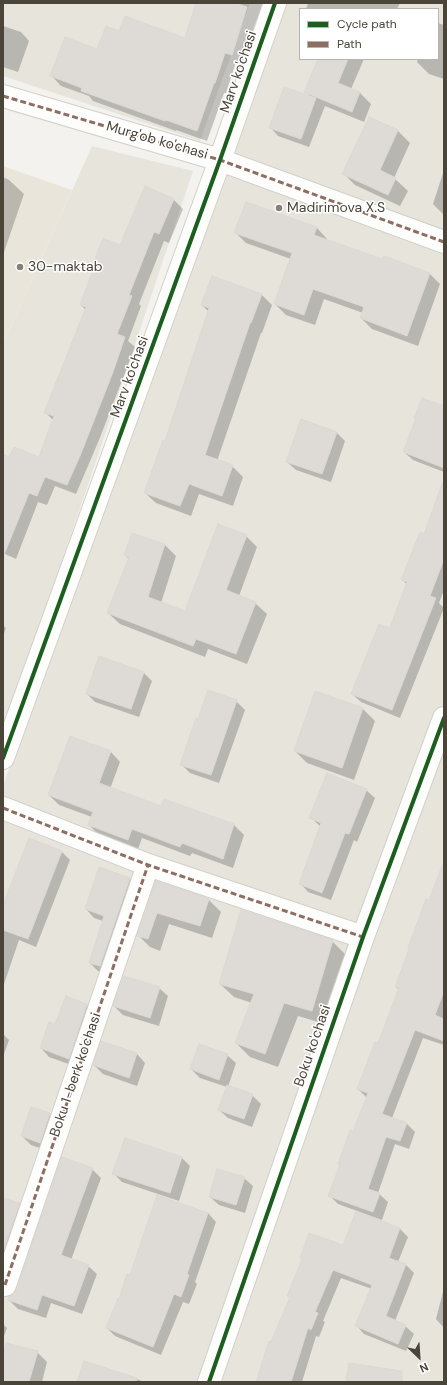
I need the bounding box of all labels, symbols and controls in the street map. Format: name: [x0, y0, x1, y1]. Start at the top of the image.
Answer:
legend: [299, 8, 439, 60]
text: Cycle path: [337, 16, 397, 32]
street label: Marv ko'chasi: [217, 29, 261, 115]
text: Path: [337, 36, 362, 52]
street label: Murg'ob ko'chasi: [104, 118, 210, 164]
place label: Madirimova X.S: [287, 200, 385, 216]
marker: Madirimova X.S: [274, 203, 284, 213]
place label: 30-maktab: [28, 259, 102, 275]
marker: 30-maktab: [15, 262, 25, 272]
street label: Marv ko'chasi: [107, 334, 153, 420]
street label: Boku ko'chasi: [291, 1003, 335, 1089]
street label: Boku 1-berk ko'chasi: [47, 1011, 105, 1139]
north arrow: [399, 1337, 439, 1377]
text: N: [417, 1360, 431, 1376]

